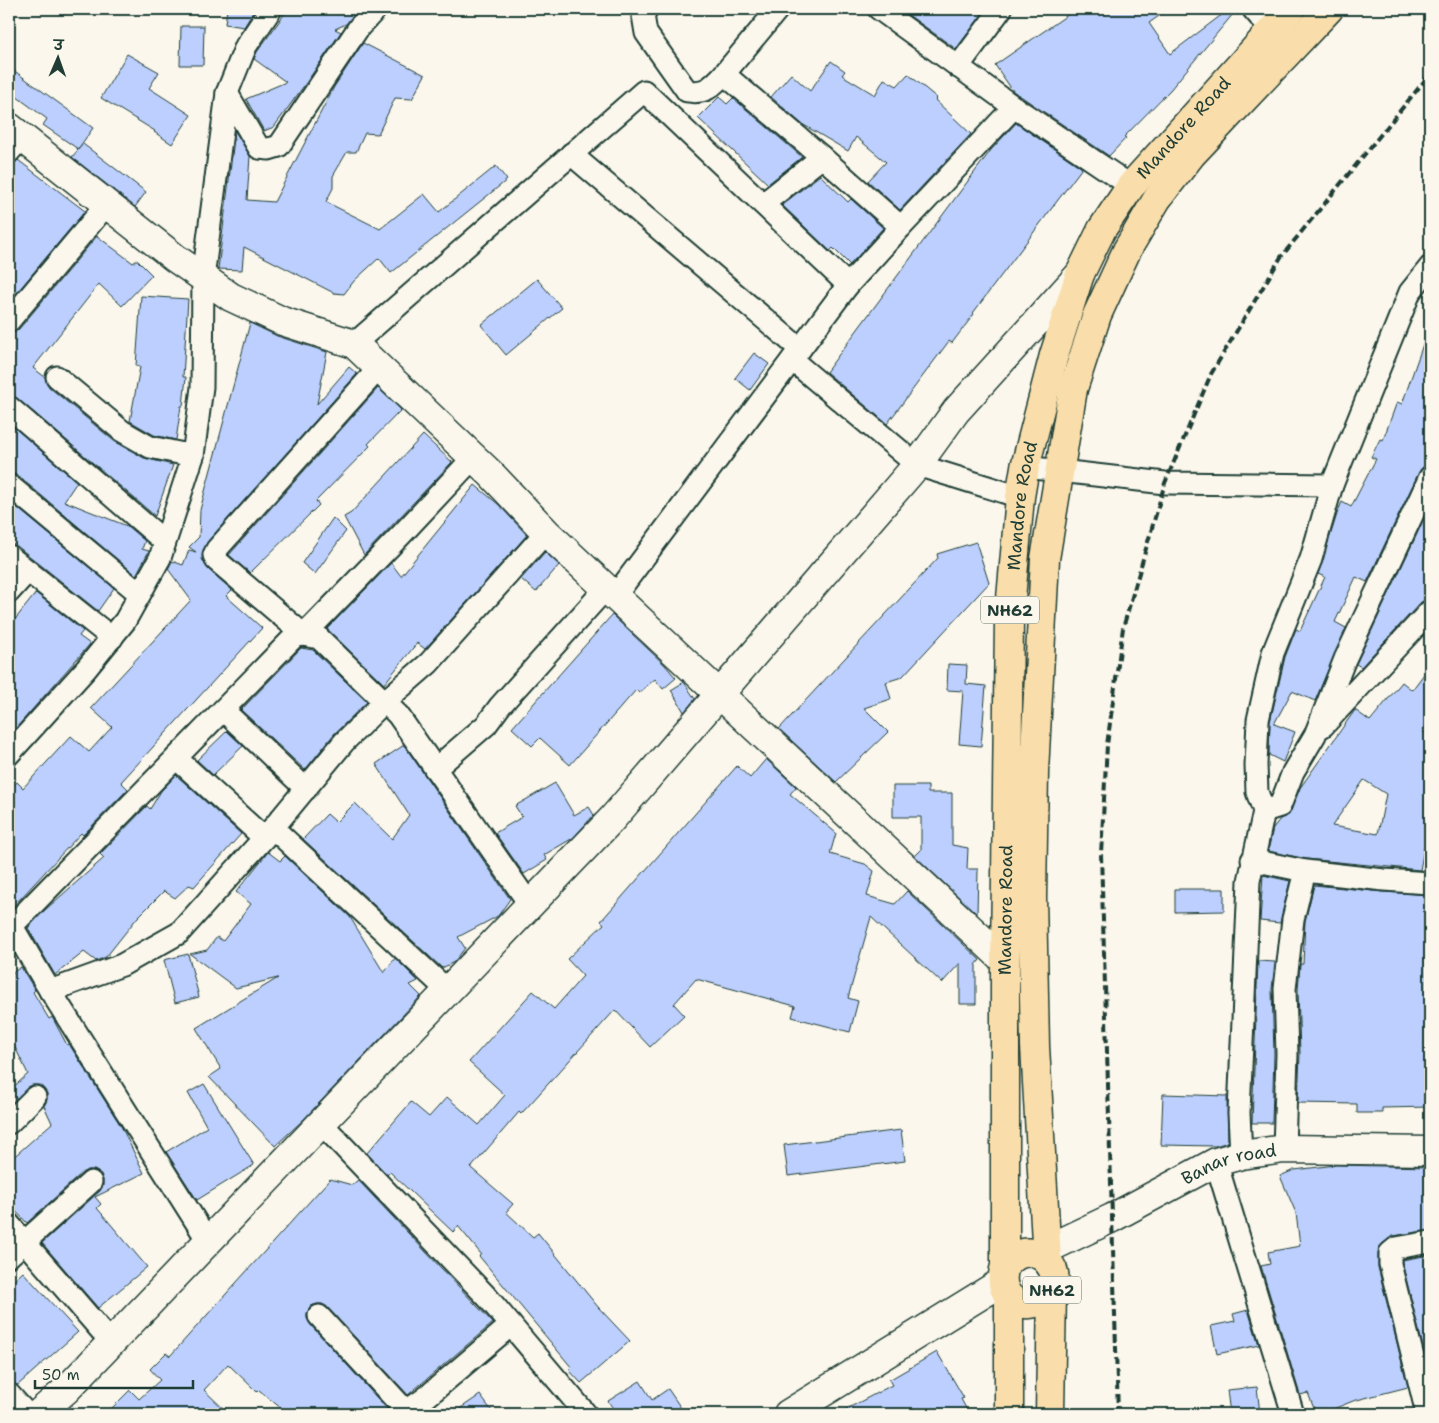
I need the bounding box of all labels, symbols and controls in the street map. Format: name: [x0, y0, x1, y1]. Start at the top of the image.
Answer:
north arrow: [32, 32, 82, 82]
text: उ: [51, 36, 65, 54]
street label: Mandore Road: [1131, 71, 1236, 184]
street label: Mandore Road: [1002, 439, 1043, 572]
road number: NH62: [981, 596, 1039, 624]
street label: Mandore Road: [993, 845, 1018, 975]
street label: Banar road: [1177, 1138, 1278, 1190]
road number: NH62: [1023, 1276, 1081, 1304]
scale bar: [35, 1358, 192, 1390]
text: 50 m: [42, 1365, 80, 1385]

